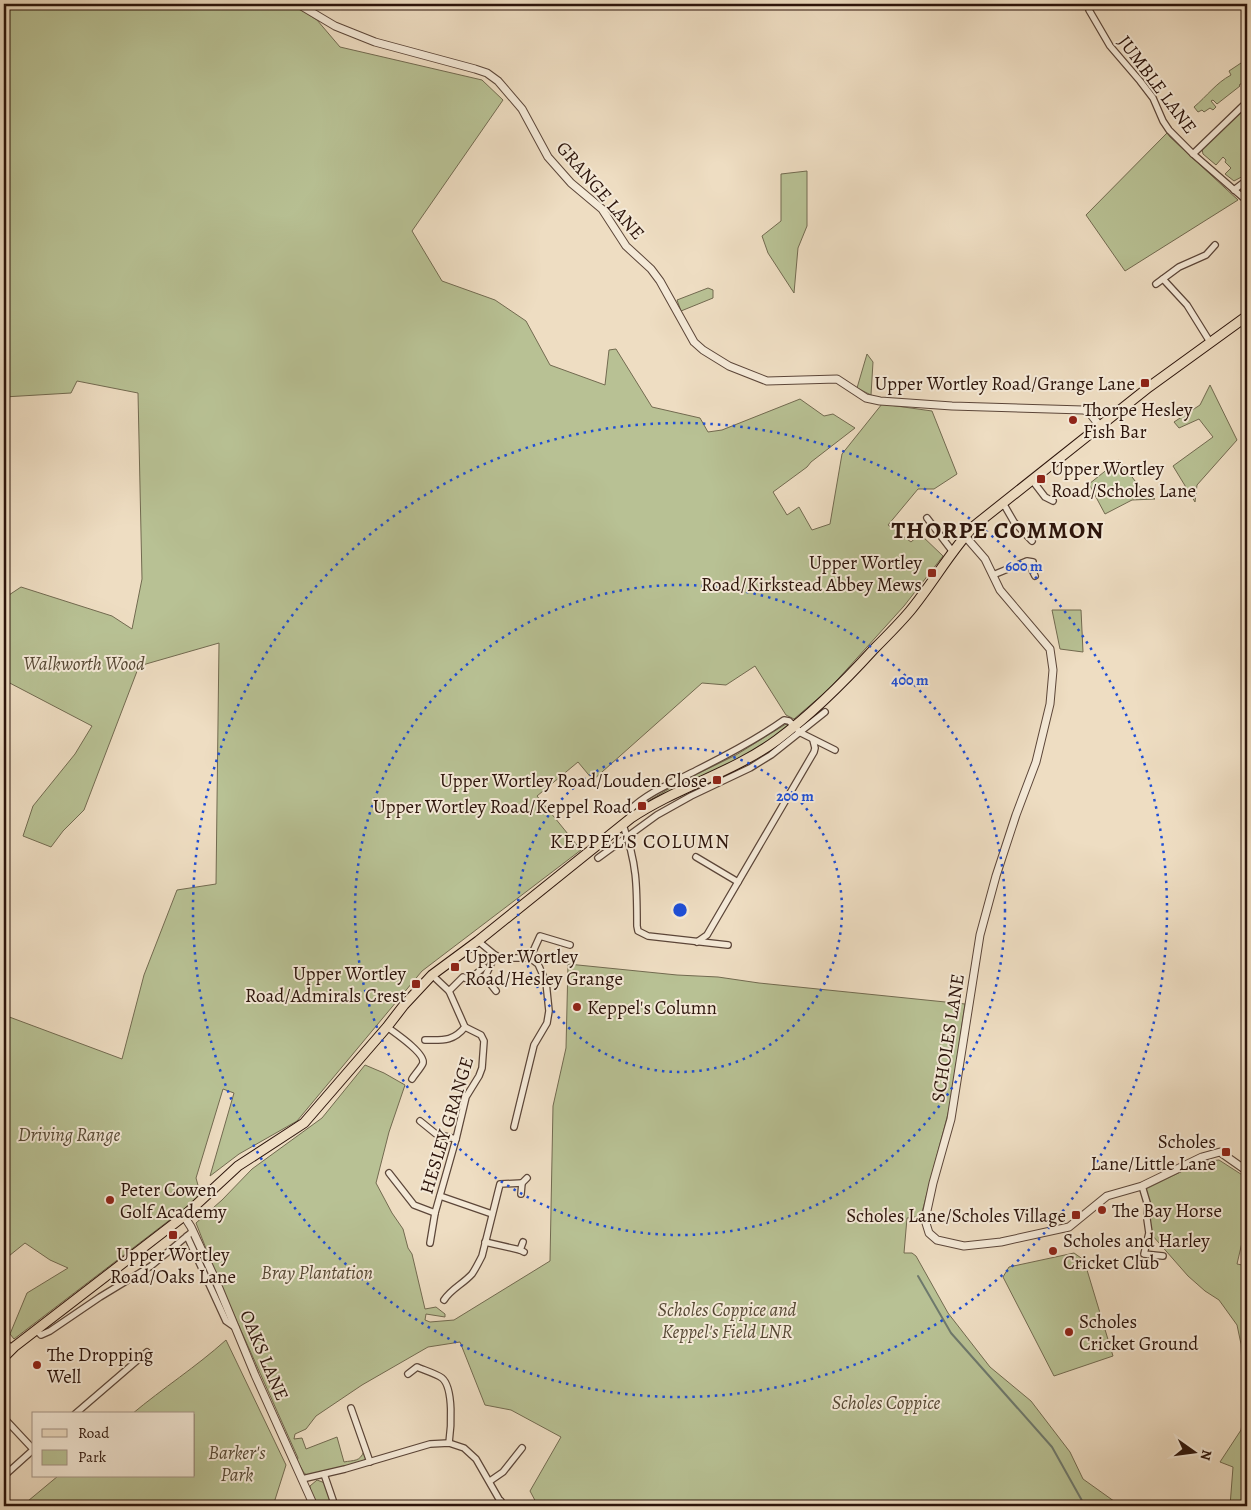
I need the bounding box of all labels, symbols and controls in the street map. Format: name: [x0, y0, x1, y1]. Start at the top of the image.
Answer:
street label: JUMBLE LANE: [1112, 30, 1203, 139]
street label: GRANGE LANE: [550, 136, 650, 246]
place label: Upper Wortley Road/Grange Lane: [874, 371, 1135, 397]
marker: Upper Wortley Road/Grange Lane: [1139, 377, 1151, 389]
place label: Thorpe Hesley Fish Bar: [1083, 397, 1193, 445]
marker: Thorpe Hesley Fish Bar: [1067, 414, 1079, 426]
place label: Upper Wortley Road/Scholes Lane: [1051, 456, 1196, 504]
marker: Upper Wortley Road/Scholes Lane: [1035, 473, 1047, 485]
district label: THORPE COMMON: [891, 514, 1105, 546]
place label: Upper Wortley Road/Kirkstead Abbey Mews: [701, 550, 923, 598]
text: 600 m: [1005, 556, 1043, 576]
marker: Upper Wortley Road/Kirkstead Abbey Mews: [926, 567, 938, 579]
park label: Walkworth Wood: [23, 651, 145, 677]
text: 400 m: [891, 670, 929, 690]
place label: Upper Wortley Road/Louden Close: [440, 768, 707, 794]
marker: Upper Wortley Road/Louden Close: [711, 774, 723, 786]
text: 200 m: [776, 786, 814, 806]
place label: Upper Wortley Road/Keppel Road: [373, 794, 633, 820]
marker: Upper Wortley Road/Keppel Road: [636, 800, 648, 812]
district label: KEPPEL'S COLUMN: [550, 828, 730, 855]
centre of rings: [671, 901, 689, 919]
place label: Upper Wortley Road/Hesley Grange: [465, 944, 623, 992]
place label: Upper Wortley Road/Admirals Crest: [245, 961, 407, 1009]
marker: Upper Wortley Road/Hesley Grange: [449, 961, 461, 973]
street label: SCHOLES LANE: [925, 972, 971, 1104]
marker: Upper Wortley Road/Admirals Crest: [410, 978, 422, 990]
place label: Keppel's Column: [587, 995, 717, 1021]
marker: Keppel's Column: [571, 1001, 583, 1013]
street label: HESLEY GRANGE: [414, 1053, 480, 1197]
park label: Driving Range: [18, 1122, 120, 1148]
place label: Scholes Lane/Little Lane: [1090, 1129, 1216, 1177]
marker: Scholes Lane/Little Lane: [1220, 1146, 1232, 1158]
place label: Peter Cowen Golf Academy: [120, 1177, 227, 1225]
marker: Peter Cowen Golf Academy: [104, 1194, 116, 1206]
place label: The Bay Horse: [1112, 1198, 1222, 1224]
place label: Scholes Lane/Scholes Village: [846, 1203, 1066, 1229]
marker: The Bay Horse: [1096, 1204, 1108, 1216]
marker: Scholes Lane/Scholes Village: [1070, 1209, 1082, 1221]
place label: Scholes and Harley Cricket Club: [1063, 1228, 1210, 1276]
marker: Upper Wortley Road/Oaks Lane: [167, 1229, 179, 1241]
place label: Upper Wortley Road/Oaks Lane: [110, 1242, 236, 1290]
marker: Scholes and Harley Cricket Club: [1047, 1245, 1059, 1257]
park label: Bray Plantation: [261, 1260, 373, 1286]
park label: Scholes Coppice and Keppel's Field LNR: [658, 1297, 797, 1345]
street label: OAKS LANE: [233, 1306, 295, 1405]
place label: Scholes Cricket Ground: [1079, 1309, 1199, 1357]
marker: Scholes Cricket Ground: [1063, 1326, 1075, 1338]
place label: The Dropping Well: [46, 1342, 154, 1390]
marker: The Dropping Well: [31, 1359, 43, 1371]
park label: Scholes Coppice: [832, 1390, 940, 1416]
legend: [32, 1412, 195, 1478]
text: Road: [78, 1423, 110, 1443]
north arrow: [1168, 1428, 1218, 1478]
park label: Barker's Park: [208, 1440, 266, 1488]
text: Park: [78, 1447, 107, 1467]
text: N: [1196, 1448, 1217, 1462]

